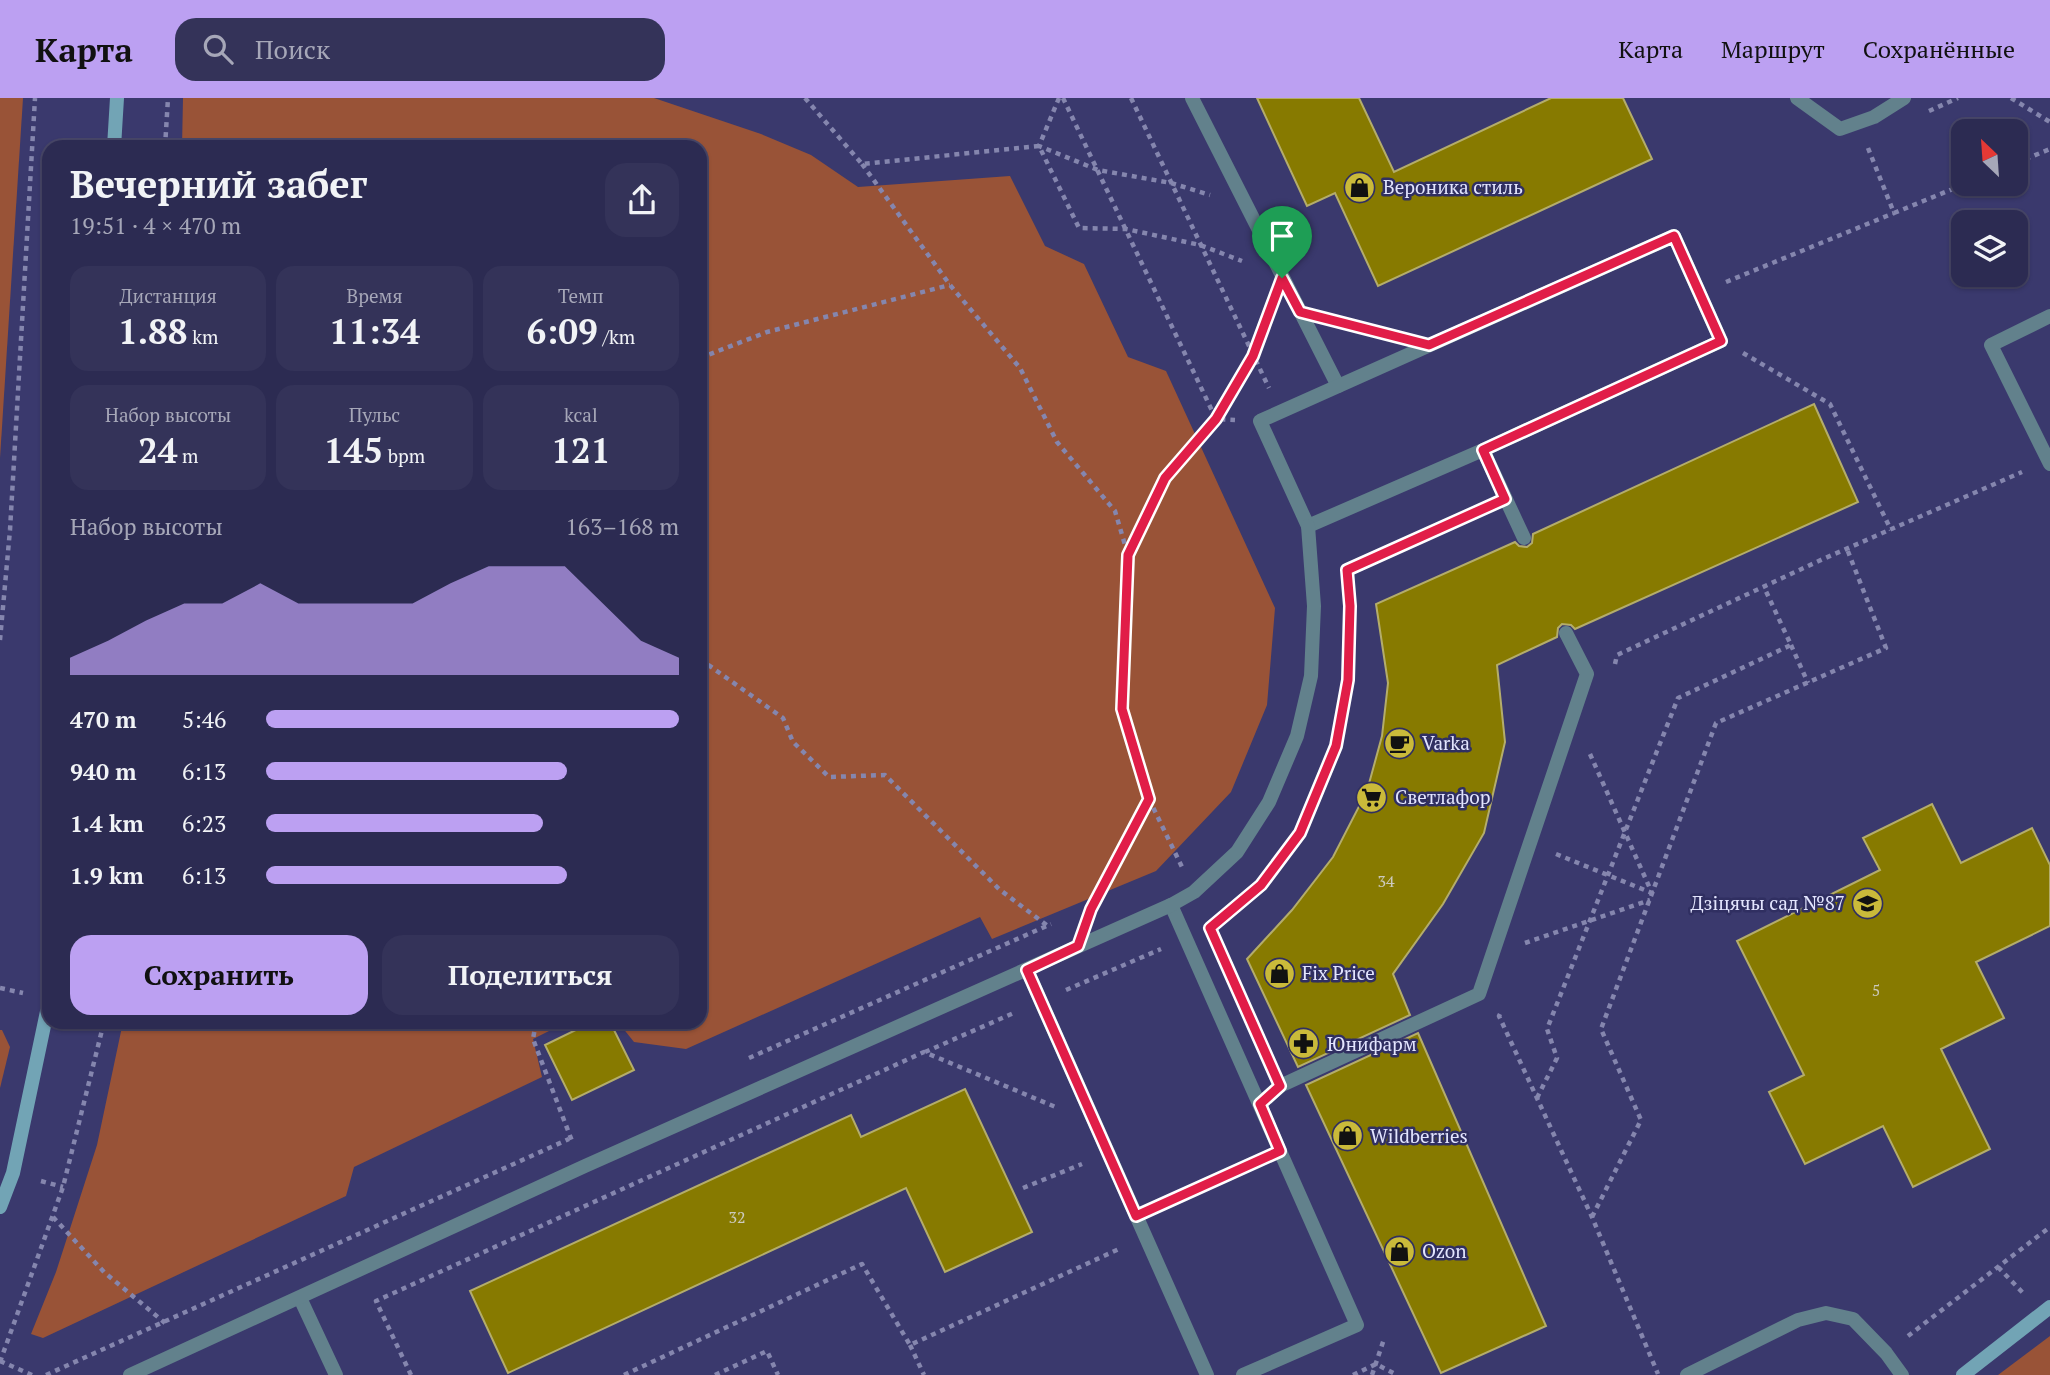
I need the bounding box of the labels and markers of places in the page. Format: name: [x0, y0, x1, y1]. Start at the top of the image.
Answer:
shop icon: Вероника стиль: [1343, 170, 1377, 204]
place label: Вероника стиль: [1383, 174, 1523, 199]
pin: [1252, 206, 1312, 278]
cafe icon: Varka: [1382, 726, 1416, 760]
place label: Varka: [1422, 730, 1470, 755]
supermarket icon: Светлафор: [1355, 780, 1389, 814]
place label: Светлафор: [1395, 784, 1490, 809]
school or university icon: Дзіцячы сад №87: [1851, 886, 1885, 920]
place label: Дзіцячы сад №87: [1691, 890, 1845, 915]
shop icon: Fix Price: [1262, 956, 1296, 990]
place label: Fix Price: [1302, 960, 1375, 985]
pharmacy icon: Юнифарм: [1287, 1027, 1321, 1061]
place label: Юнифарм: [1327, 1031, 1417, 1056]
shop icon: Wildberries: [1330, 1119, 1364, 1153]
place label: Wildberries: [1370, 1123, 1468, 1148]
shop icon: Ozon: [1382, 1234, 1416, 1268]
place label: Ozon: [1422, 1238, 1467, 1263]

